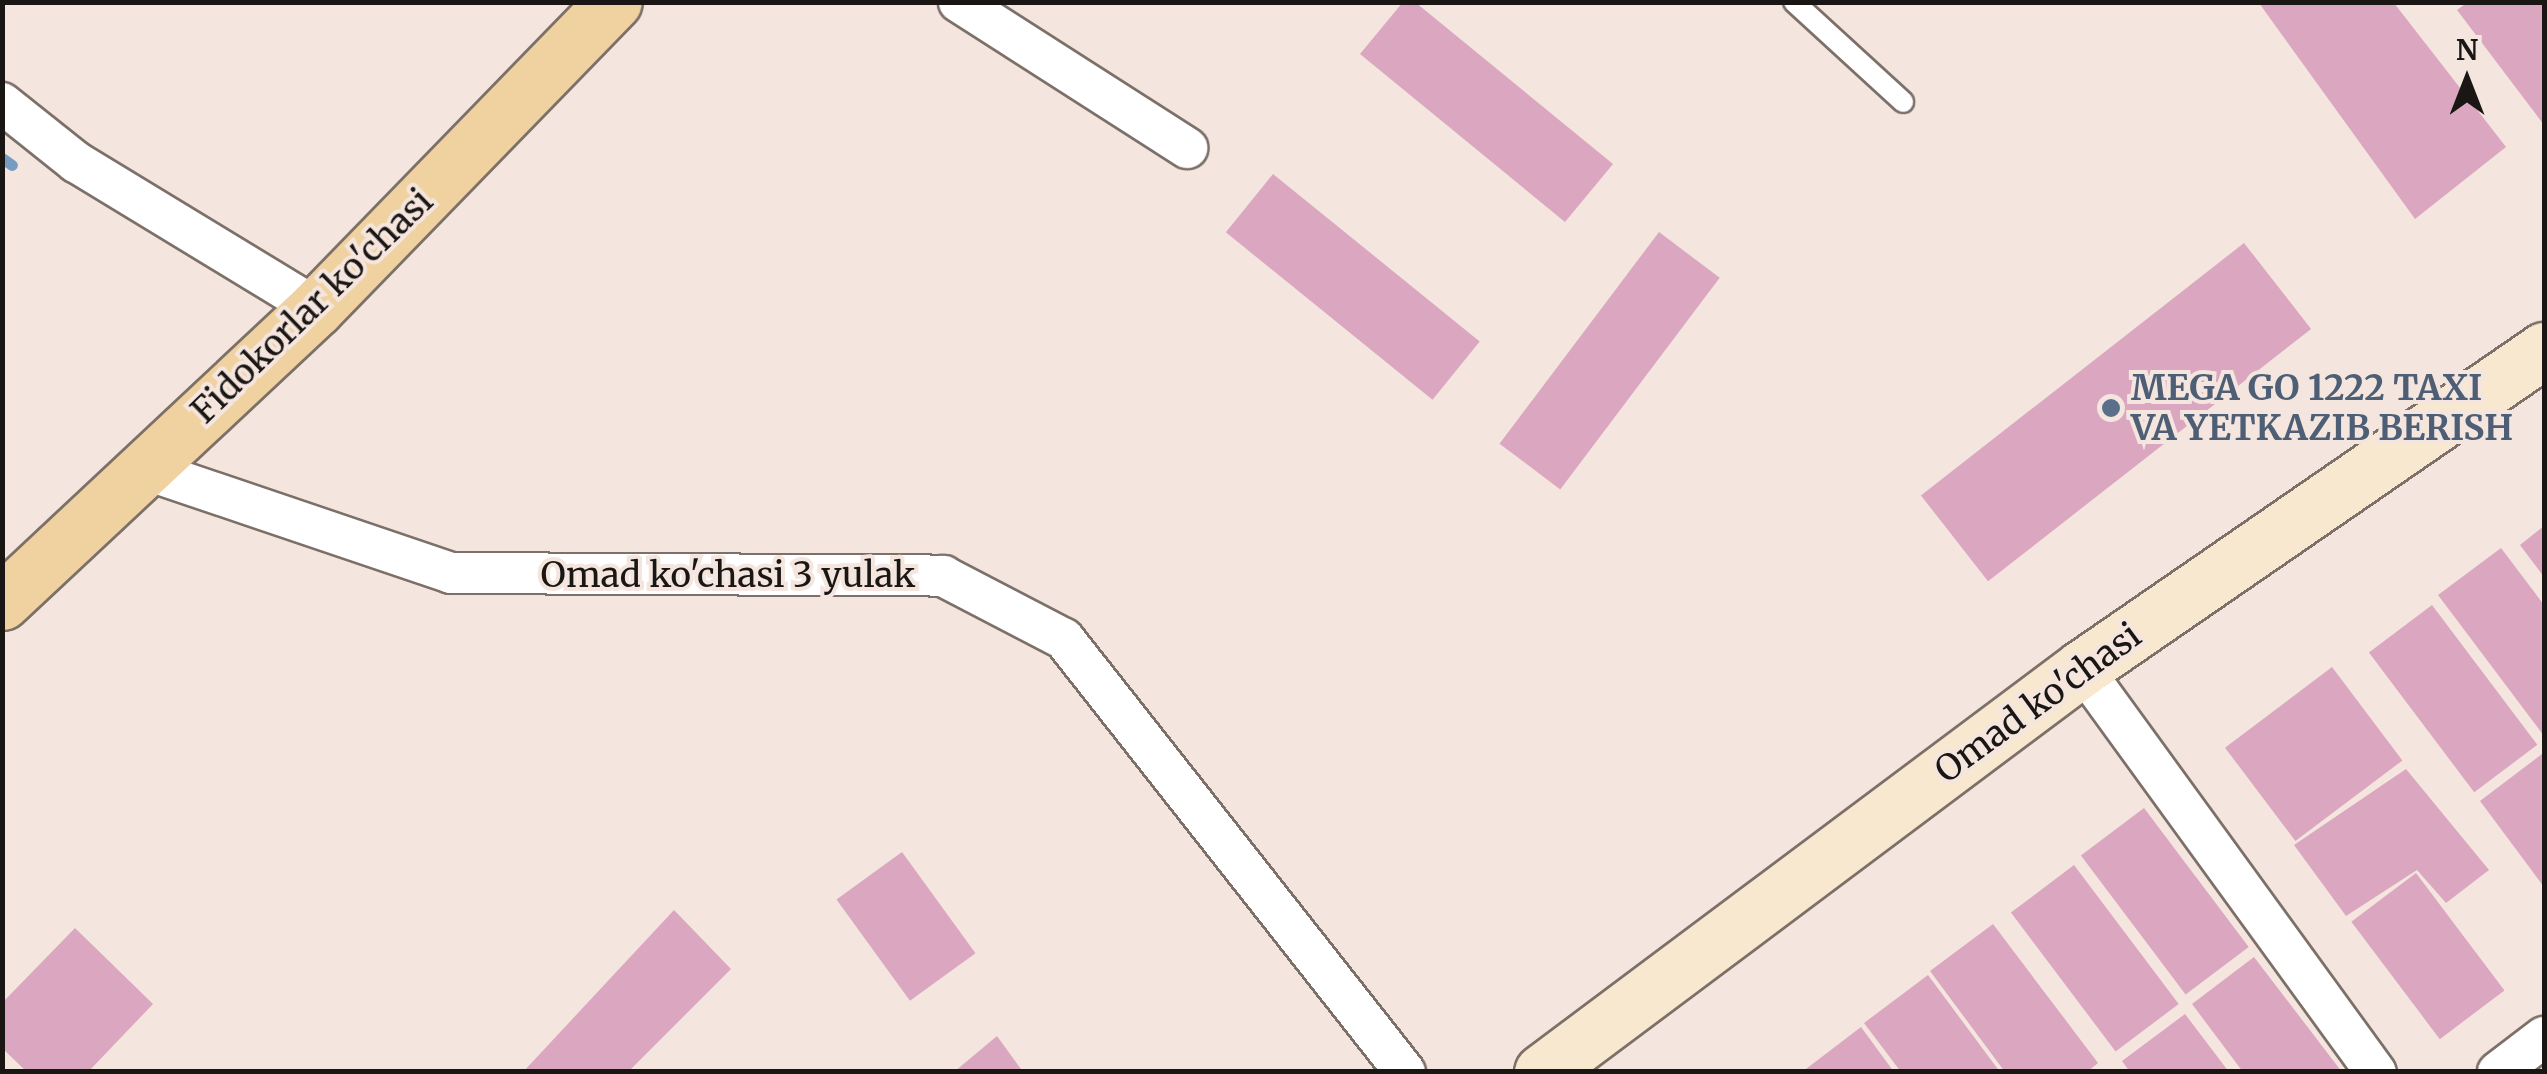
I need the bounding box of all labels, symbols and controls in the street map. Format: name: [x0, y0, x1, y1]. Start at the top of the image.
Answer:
north arrow: [2417, 30, 2517, 130]
text: N: [2456, 32, 2478, 68]
street label: Fidokorlar ko'chasi: [183, 180, 441, 432]
place label: MEGA GO 1222 TAXI VA YETKAZIB BERISH: [2131, 367, 2513, 449]
marker: MEGA GO 1222 TAXI VA YETKAZIB BERISH: [2100, 397, 2122, 419]
street label: Omad ko'chasi 3 yulak: [541, 554, 915, 596]
street label: Omad ko'chasi: [1927, 614, 2149, 792]

